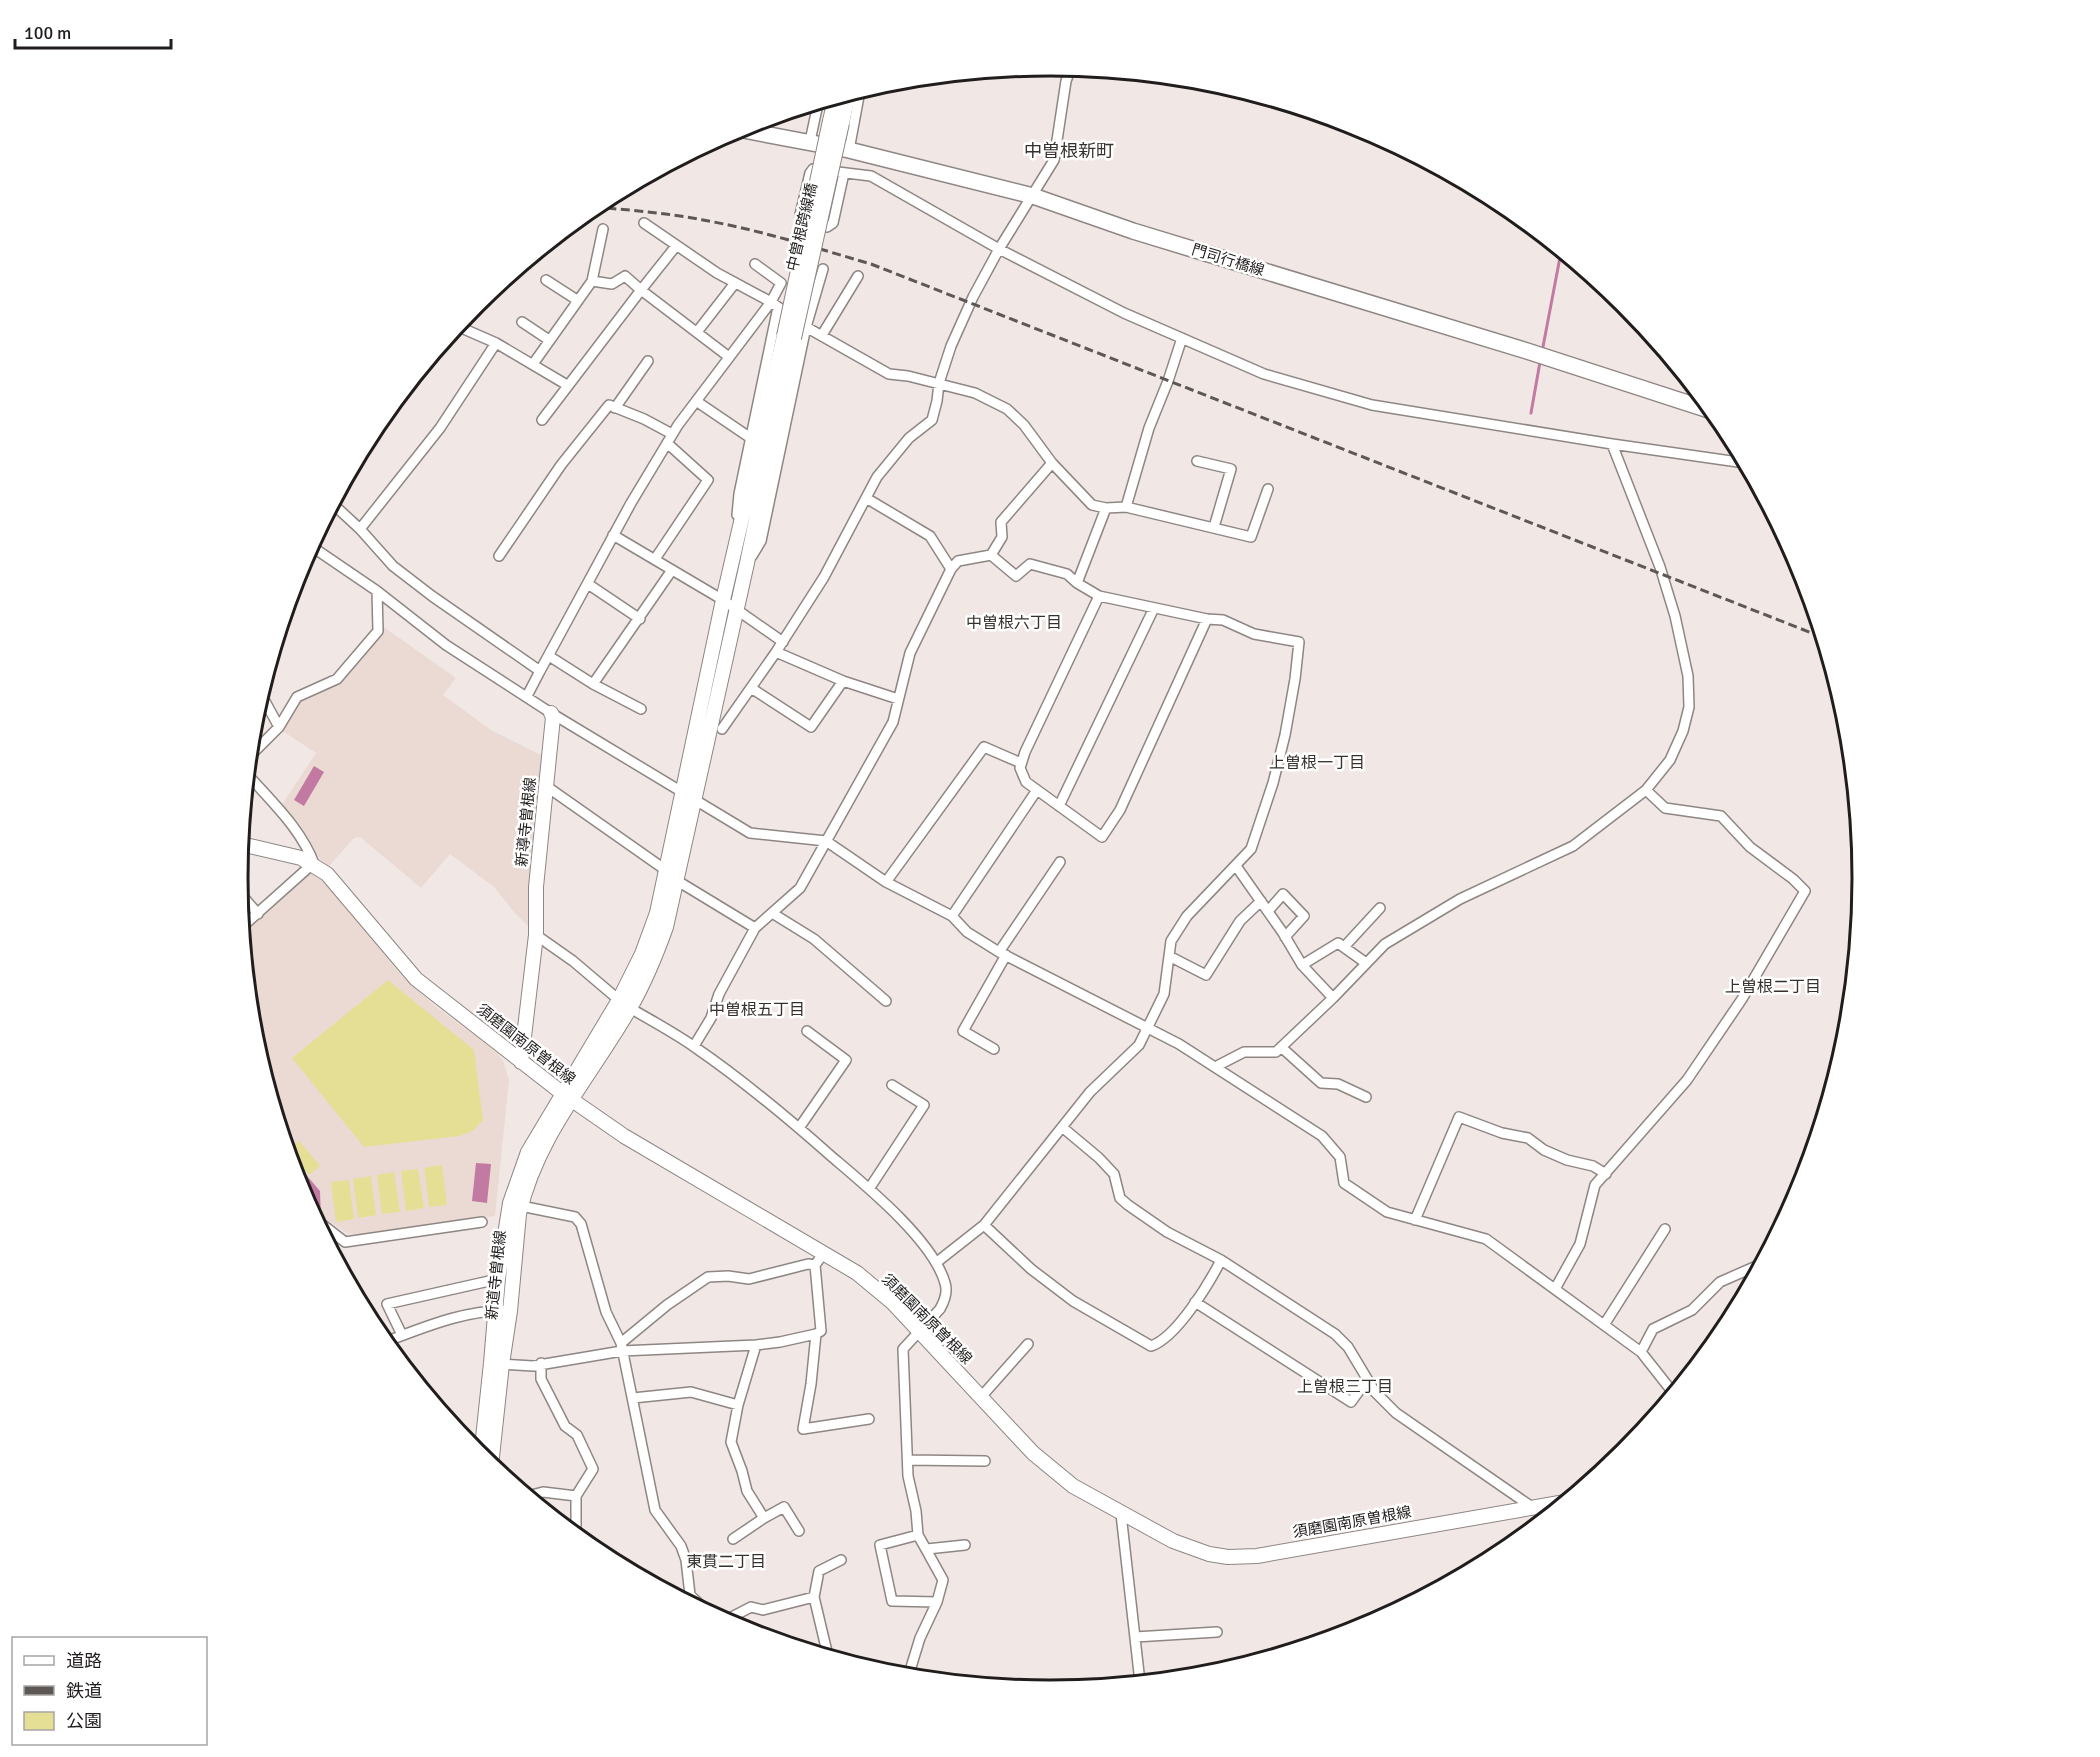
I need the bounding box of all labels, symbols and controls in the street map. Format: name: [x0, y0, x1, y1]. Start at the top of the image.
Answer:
scale bar: [15, 12, 171, 50]
text: 100 m: [24, 22, 71, 44]
district label: 中曽根新町: [1024, 140, 1114, 162]
street label: 中曽根跨線橋: [783, 181, 821, 273]
street label: 門司行橋線: [1189, 240, 1267, 280]
district label: 中曽根六丁目: [966, 613, 1062, 633]
district label: 上曽根一丁目: [1269, 753, 1365, 773]
street label: 新導寺曽根線: [512, 776, 540, 868]
district label: 上曽根二丁目: [1725, 977, 1821, 997]
street label: 須磨園南原曽根線: [473, 1000, 579, 1088]
district label: 中曽根五丁目: [709, 1000, 805, 1020]
street label: 新道寺曽根線: [482, 1229, 510, 1321]
street label: 須磨園南原曽根線: [878, 1270, 976, 1368]
district label: 上曽根三丁目: [1297, 1377, 1393, 1397]
street label: 須磨園南原曽根線: [1291, 1503, 1413, 1541]
district label: 東貫二丁目: [686, 1552, 766, 1572]
legend: [12, 1637, 207, 1745]
text: 道路: [66, 1650, 102, 1672]
text: 鉄道: [66, 1680, 102, 1702]
text: 公園: [66, 1710, 102, 1732]

